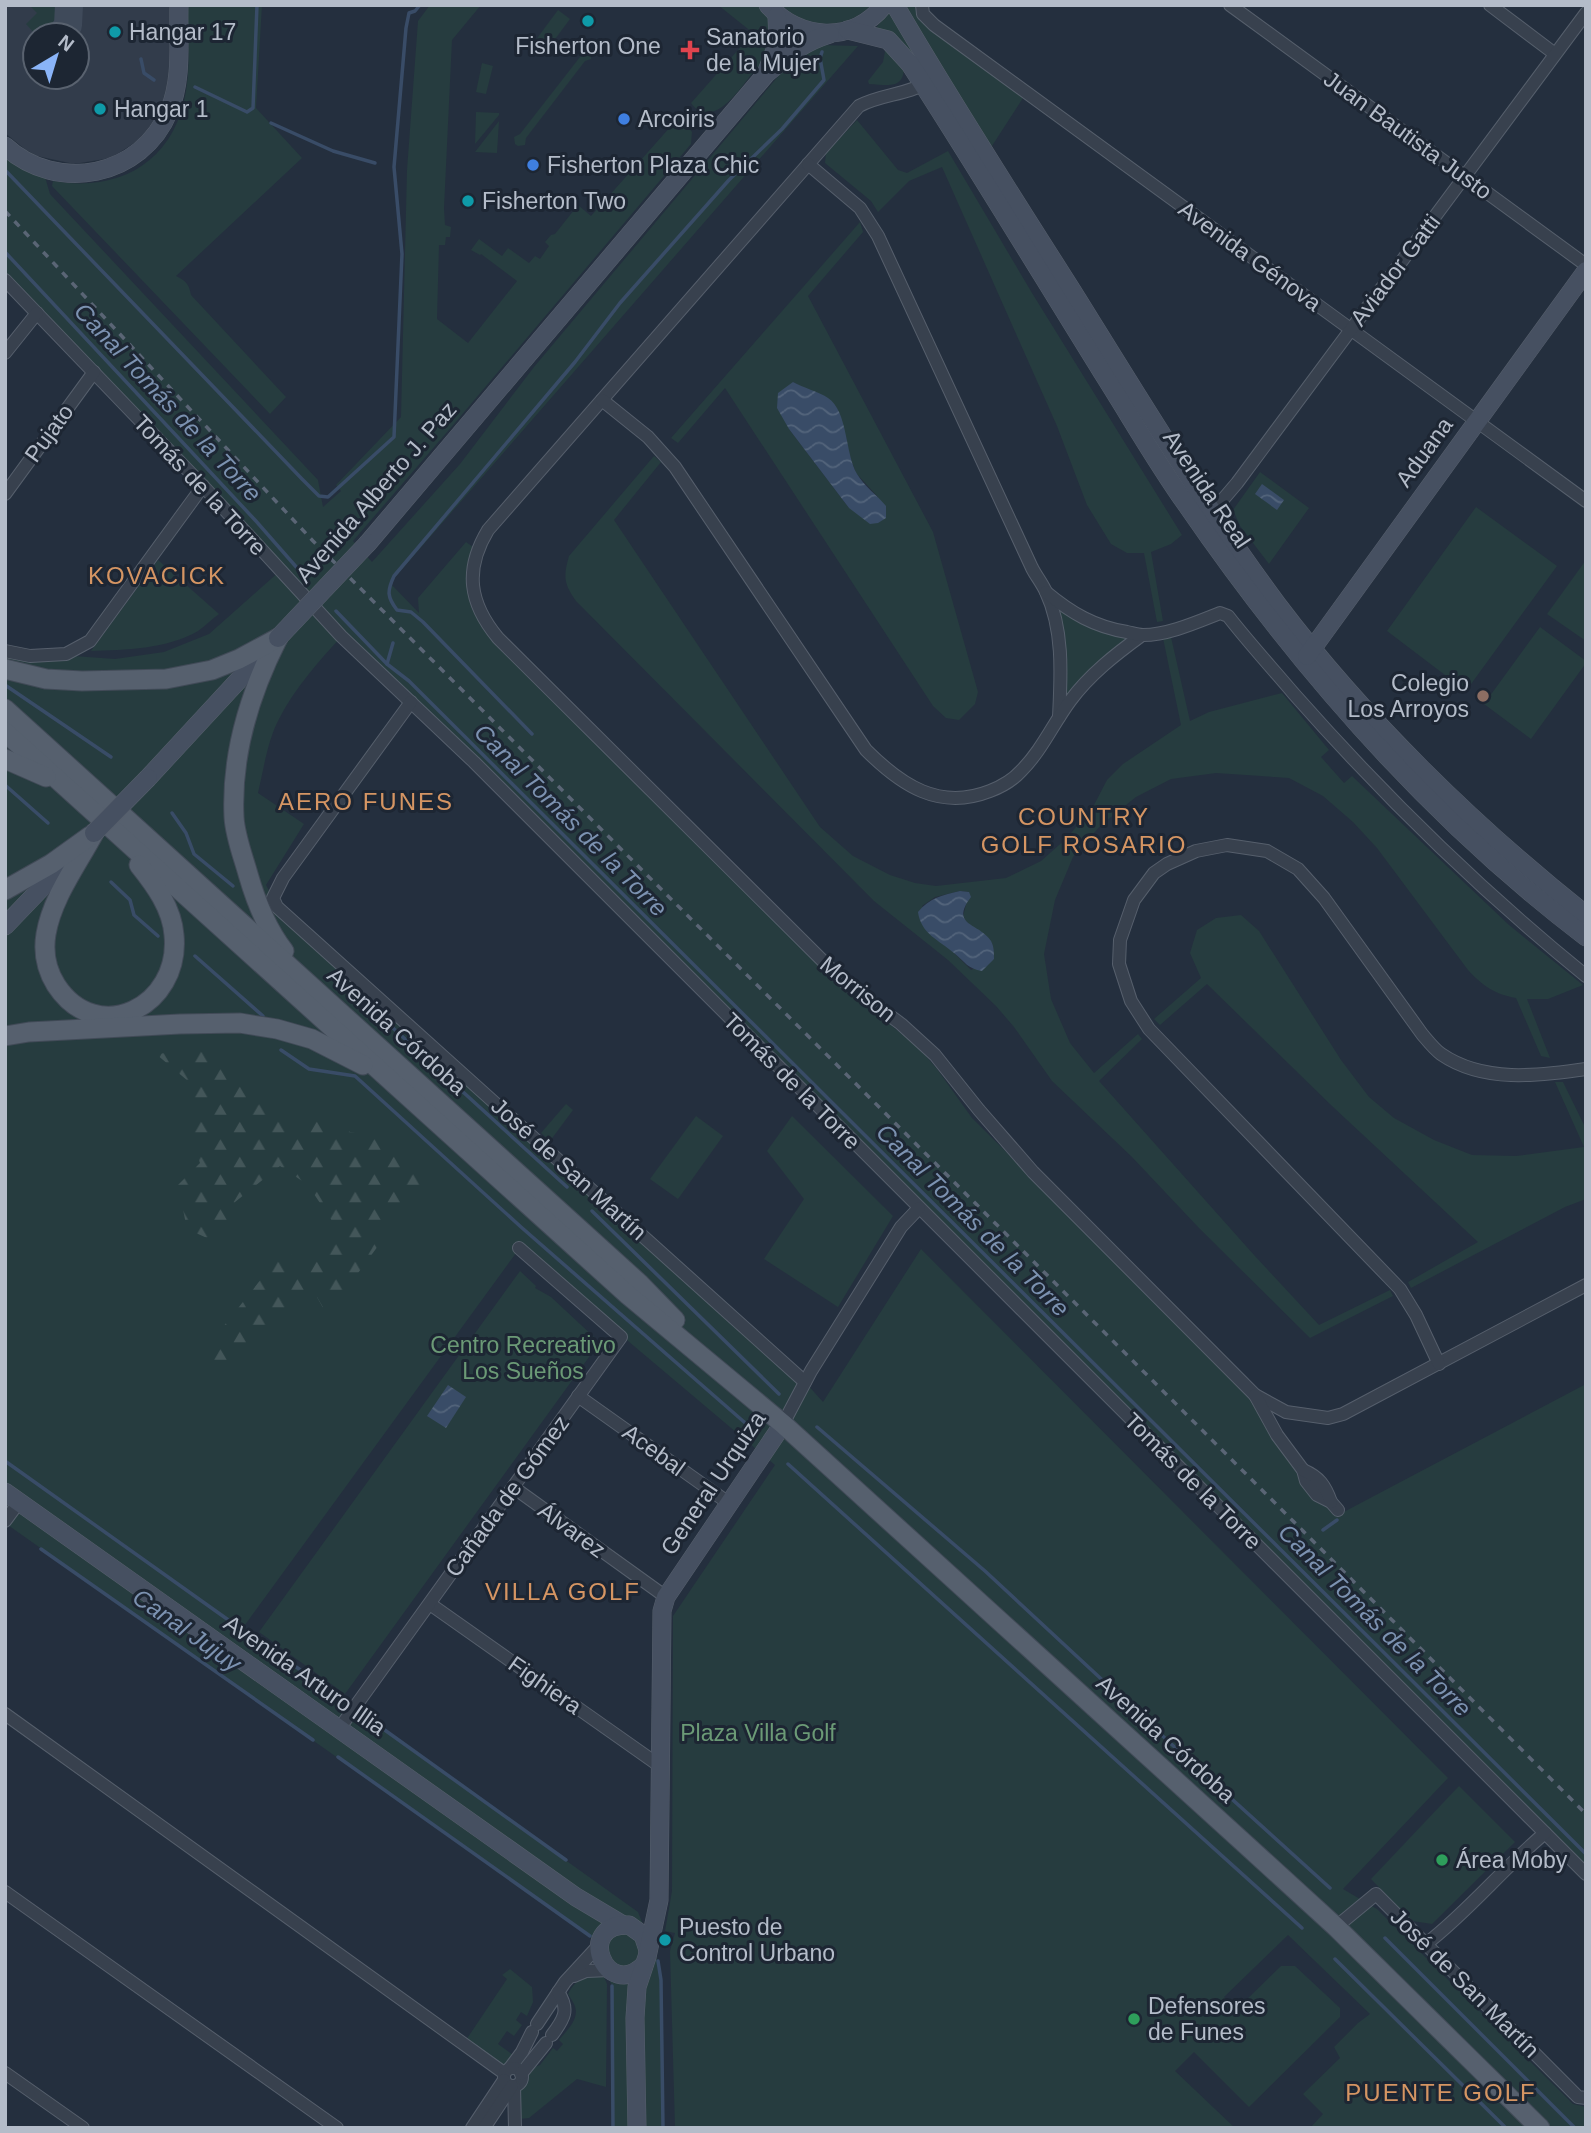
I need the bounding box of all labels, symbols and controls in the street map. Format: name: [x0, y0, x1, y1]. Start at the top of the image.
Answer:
marker: Fisherton One: [580, 13, 596, 29]
place label: Hangar 17: [129, 19, 236, 45]
north arrow: [21, 21, 91, 91]
marker: Hangar 17: [107, 24, 123, 40]
place label: Sanatorio de la Mujer: [706, 24, 820, 76]
text: N: [54, 30, 78, 55]
place label: Fisherton One: [515, 33, 661, 59]
marker: Sanatorio de la Mujer: [680, 40, 700, 60]
street label: Juan Bautista Justo: [1319, 65, 1497, 205]
place label: Hangar 1: [114, 96, 209, 122]
marker: Hangar 1: [92, 101, 108, 117]
place label: Arcoiris: [638, 106, 715, 132]
marker: Arcoiris: [616, 111, 632, 127]
place label: Fisherton Plaza Chic: [547, 152, 759, 178]
marker: Fisherton Plaza Chic: [525, 157, 541, 173]
place label: Fisherton Two: [482, 188, 626, 214]
marker: Fisherton Two: [460, 193, 476, 209]
street label: Avenida Génova: [1174, 196, 1326, 316]
street label: Aviador Gatti: [1345, 209, 1445, 331]
water label: Canal Tomás de la Torre: [68, 297, 268, 507]
street label: Avenida Alberto J. Paz: [290, 396, 462, 588]
street label: Pujato: [19, 399, 79, 467]
street label: Tomás de la Torre: [128, 409, 272, 561]
street label: Aduana: [1390, 412, 1458, 492]
street label: Avenida Real: [1158, 425, 1256, 553]
district label: KOVACICK: [88, 562, 226, 589]
place label: Colegio Los Arroyos: [1348, 670, 1469, 722]
marker: Colegio Los Arroyos: [1475, 688, 1491, 704]
water label: Canal Tomás de la Torre: [469, 718, 673, 922]
district label: AERO FUNES: [278, 788, 454, 815]
district label: COUNTRY GOLF ROSARIO: [981, 803, 1187, 858]
street label: Morrison: [815, 951, 901, 1027]
street label: Avenida Córdoba: [322, 962, 472, 1100]
street label: Tomás de la Torre: [718, 1007, 866, 1155]
street label: José de San Martín: [486, 1093, 652, 1245]
water label: Canal Tomás de la Torre: [871, 1118, 1075, 1322]
park label: Centro Recreativo Los Sueños: [430, 1332, 616, 1384]
street label: General Urquiza: [655, 1406, 771, 1560]
street label: Tomás de la Torre: [1119, 1407, 1267, 1555]
street label: Cañada de Gómez: [440, 1410, 574, 1582]
street label: Acebal: [618, 1419, 690, 1481]
street label: Álvarez: [533, 1497, 611, 1563]
water label: Canal Tomás de la Torre: [1273, 1518, 1477, 1722]
district label: VILLA GOLF: [485, 1578, 641, 1605]
water label: Canal Jujuy: [128, 1583, 248, 1678]
street label: Avenida Arturo Illia: [219, 1609, 391, 1741]
street label: Fighiera: [504, 1651, 587, 1720]
street label: Avenida Córdoba: [1091, 1670, 1241, 1808]
park label: Plaza Villa Golf: [680, 1720, 836, 1746]
place label: Área Moby: [1456, 1847, 1568, 1873]
marker: Área Moby: [1434, 1852, 1450, 1868]
street label: José de San Martín: [1385, 1903, 1545, 2063]
place label: Puesto de Control Urbano: [679, 1914, 835, 1966]
marker: Puesto de Control Urbano: [657, 1932, 673, 1948]
place label: Defensores de Funes: [1148, 1993, 1266, 2045]
marker: Defensores de Funes: [1126, 2011, 1142, 2027]
district label: PUENTE GOLF: [1345, 2079, 1537, 2106]

